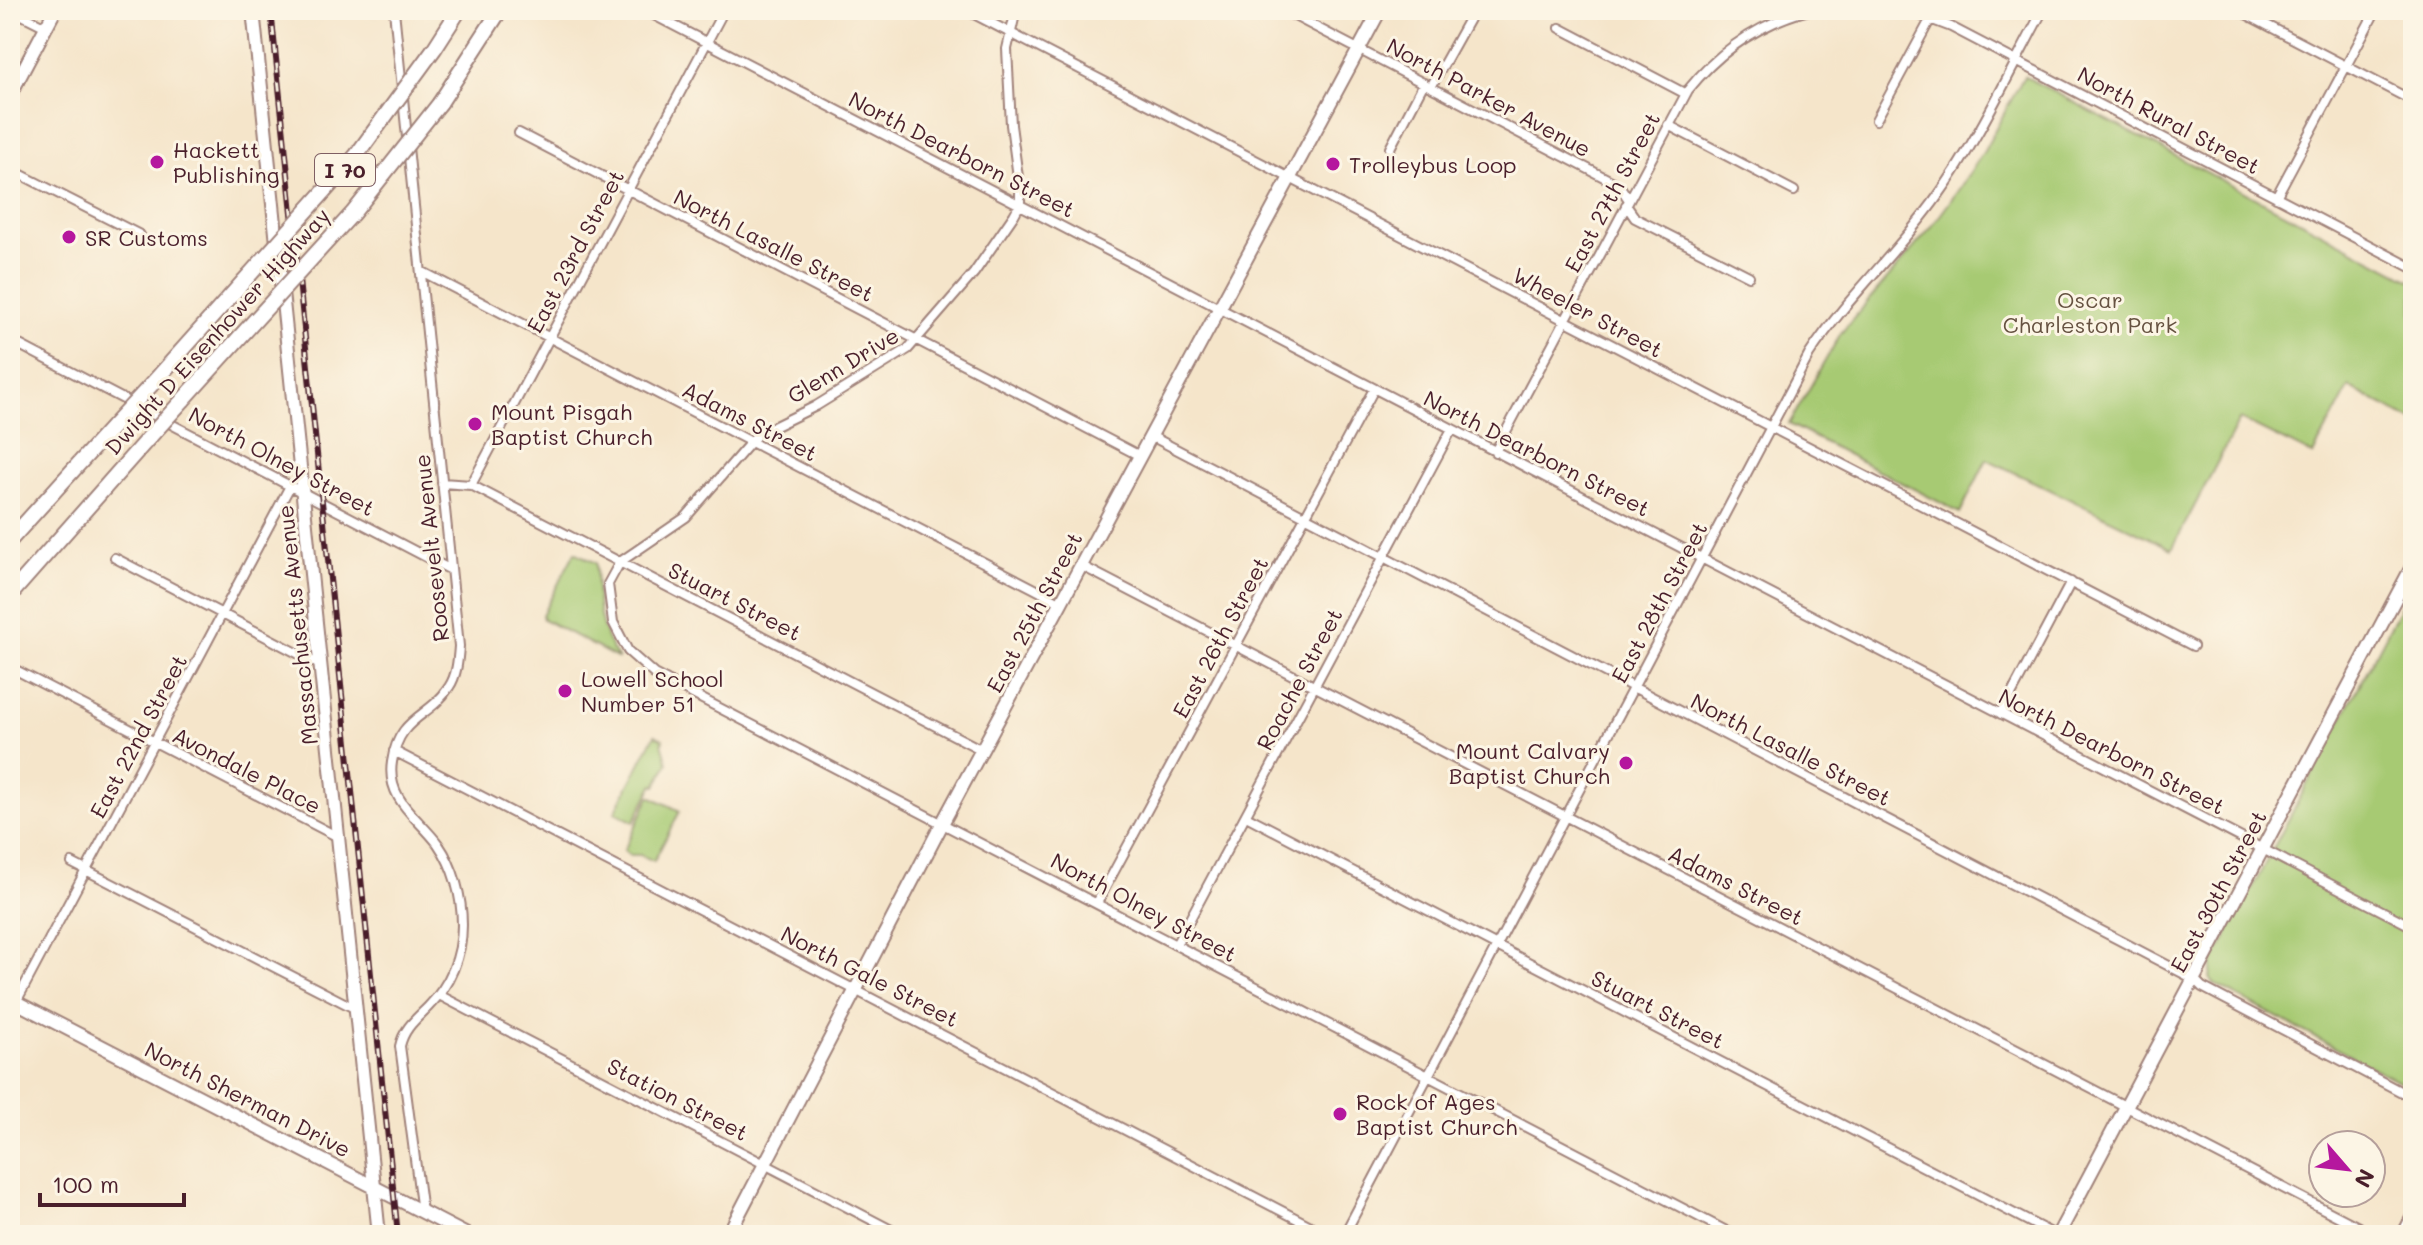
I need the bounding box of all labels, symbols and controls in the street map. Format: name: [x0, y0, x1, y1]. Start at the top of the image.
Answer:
street label: North Parker Avenue: [1382, 31, 1596, 163]
street label: North Rural Street: [2073, 60, 2265, 180]
street label: North Dearborn Street: [844, 84, 1080, 224]
street label: East 27th Street: [1558, 107, 1666, 277]
place label: Hackett Publishing: [173, 135, 280, 189]
place label: Trolleybus Loop: [1349, 150, 1517, 179]
marker: Hackett Publishing: [148, 153, 166, 171]
road number: I 70: [315, 154, 375, 186]
marker: Trolleybus Loop: [1324, 155, 1342, 173]
street label: East 23rd Street: [520, 164, 630, 338]
street label: North Lasalle Street: [669, 182, 879, 308]
street label: Dwight D Eisenhower Highway: [98, 201, 336, 461]
place label: SR Customs: [85, 223, 208, 252]
marker: SR Customs: [60, 228, 78, 246]
street label: Wheeler Street: [1508, 260, 1668, 364]
park label: Oscar Charleston Park: [2003, 285, 2177, 339]
street label: Glenn Drive: [782, 320, 904, 410]
street label: Adams Street: [677, 374, 823, 468]
street label: North Dearborn Street: [1419, 383, 1655, 523]
place label: Mount Pisgah Baptist Church: [491, 397, 652, 451]
street label: North Olney Street: [184, 400, 380, 522]
marker: Mount Pisgah Baptist Church: [466, 415, 484, 433]
street label: Roosevelt Avenue: [407, 453, 455, 643]
street label: Massachusetts Avenue: [270, 504, 324, 746]
street label: East 28th Street: [1604, 516, 1714, 688]
street label: East 25th Street: [979, 527, 1089, 697]
street label: East 26th Street: [1165, 551, 1275, 723]
street label: Stuart Street: [664, 555, 806, 647]
street label: Roache Street: [1249, 603, 1349, 755]
street label: East 22nd Street: [83, 649, 193, 823]
place label: Lowell School Number 51: [581, 664, 724, 718]
street label: North Dearborn Street: [1994, 681, 2230, 821]
marker: Lowell School Number 51: [556, 682, 574, 700]
street label: North Lasalle Street: [1686, 686, 1896, 812]
street label: Avondale Place: [168, 720, 326, 820]
place label: Mount Calvary Baptist Church: [1449, 736, 1610, 790]
marker: Mount Calvary Baptist Church: [1617, 754, 1635, 772]
street label: East 30th Street: [2163, 805, 2273, 977]
street label: Adams Street: [1663, 838, 1809, 932]
street label: North Olney Street: [1046, 846, 1242, 968]
street label: North Gale Street: [776, 919, 964, 1033]
street label: Stuart Street: [1587, 963, 1729, 1055]
street label: North Sherman Drive: [140, 1034, 356, 1164]
street label: Station Street: [603, 1051, 753, 1147]
place label: Rock of Ages Baptist Church: [1356, 1087, 1517, 1141]
marker: Rock of Ages Baptist Church: [1331, 1105, 1349, 1123]
north arrow: [2307, 1129, 2387, 1209]
scale bar: [40, 1157, 184, 1207]
text: N: [2348, 1164, 2382, 1193]
text: 100 m: [52, 1168, 119, 1199]

